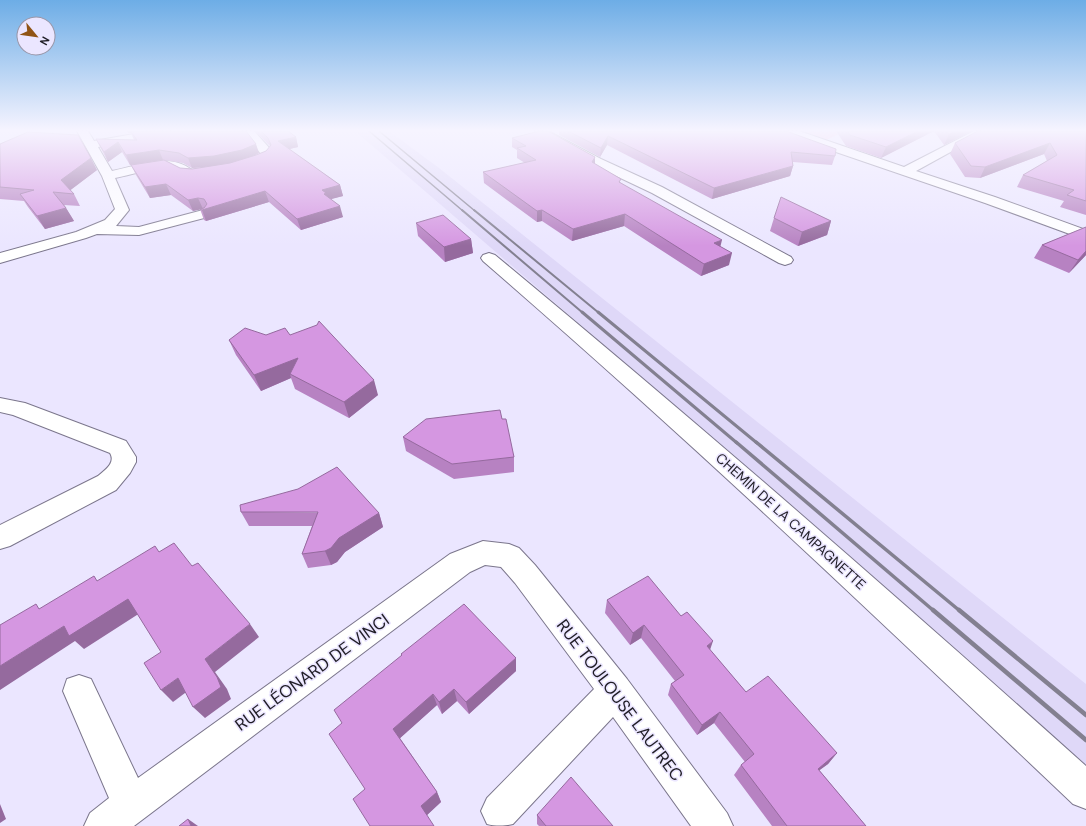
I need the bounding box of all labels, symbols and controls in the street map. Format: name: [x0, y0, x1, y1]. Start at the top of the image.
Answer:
north arrow: [16, 16, 56, 56]
text: N: [37, 34, 53, 48]
street label: CHEMIN DE LA CAMPAGNETTE: [712, 449, 870, 593]
street label: RUE LÉONARD DE VINCI: [230, 609, 394, 735]
street label: RUE TOULOUSE LAUTREC: [552, 615, 688, 785]

